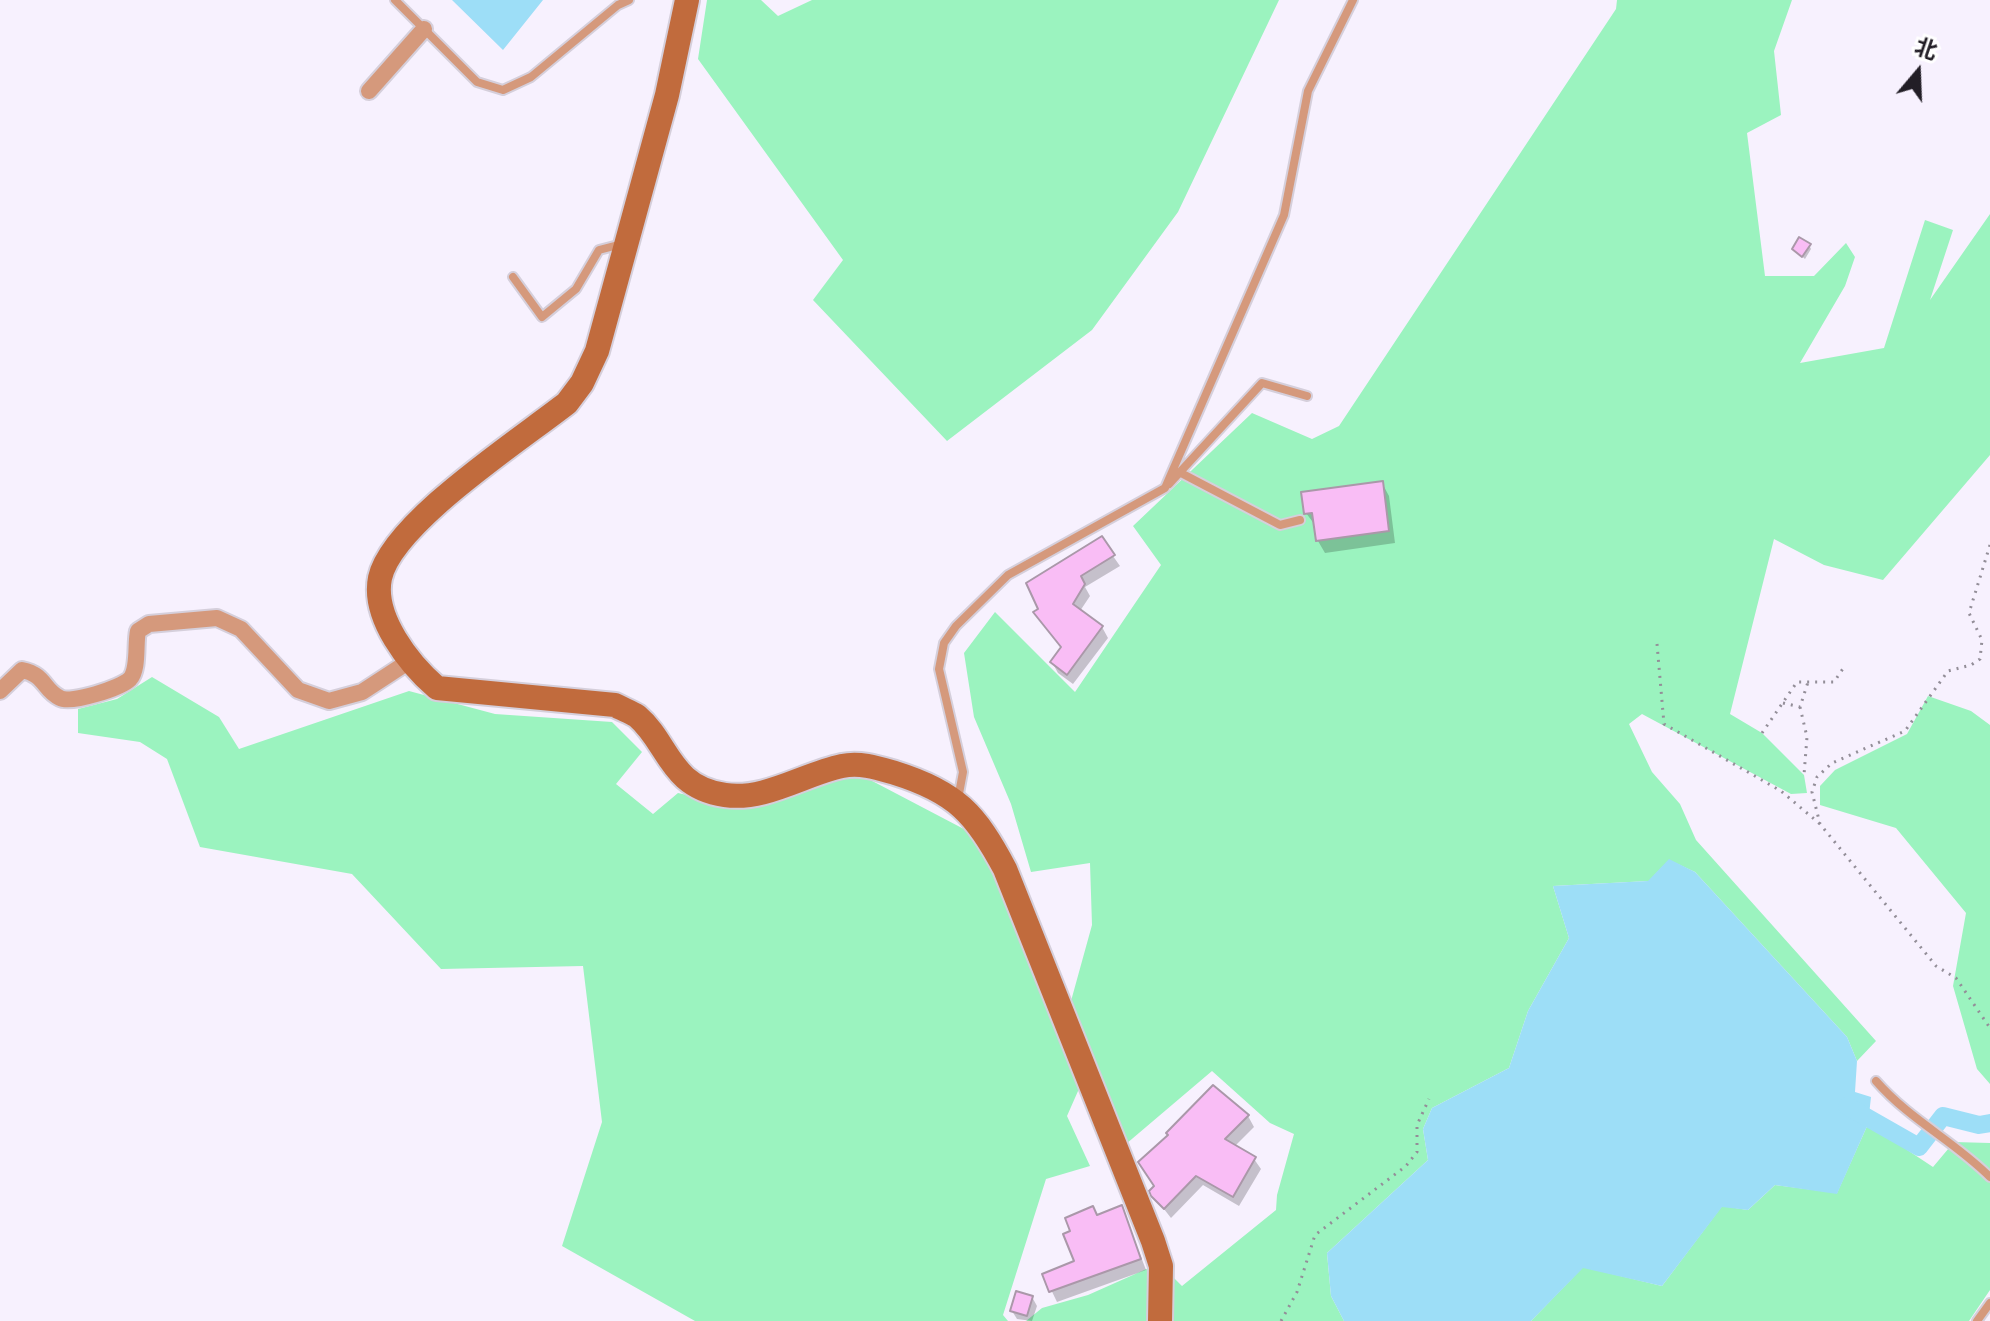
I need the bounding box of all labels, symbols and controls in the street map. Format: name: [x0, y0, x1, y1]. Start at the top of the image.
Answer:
north arrow: [1878, 32, 1958, 112]
text: 北: [1911, 32, 1941, 65]

